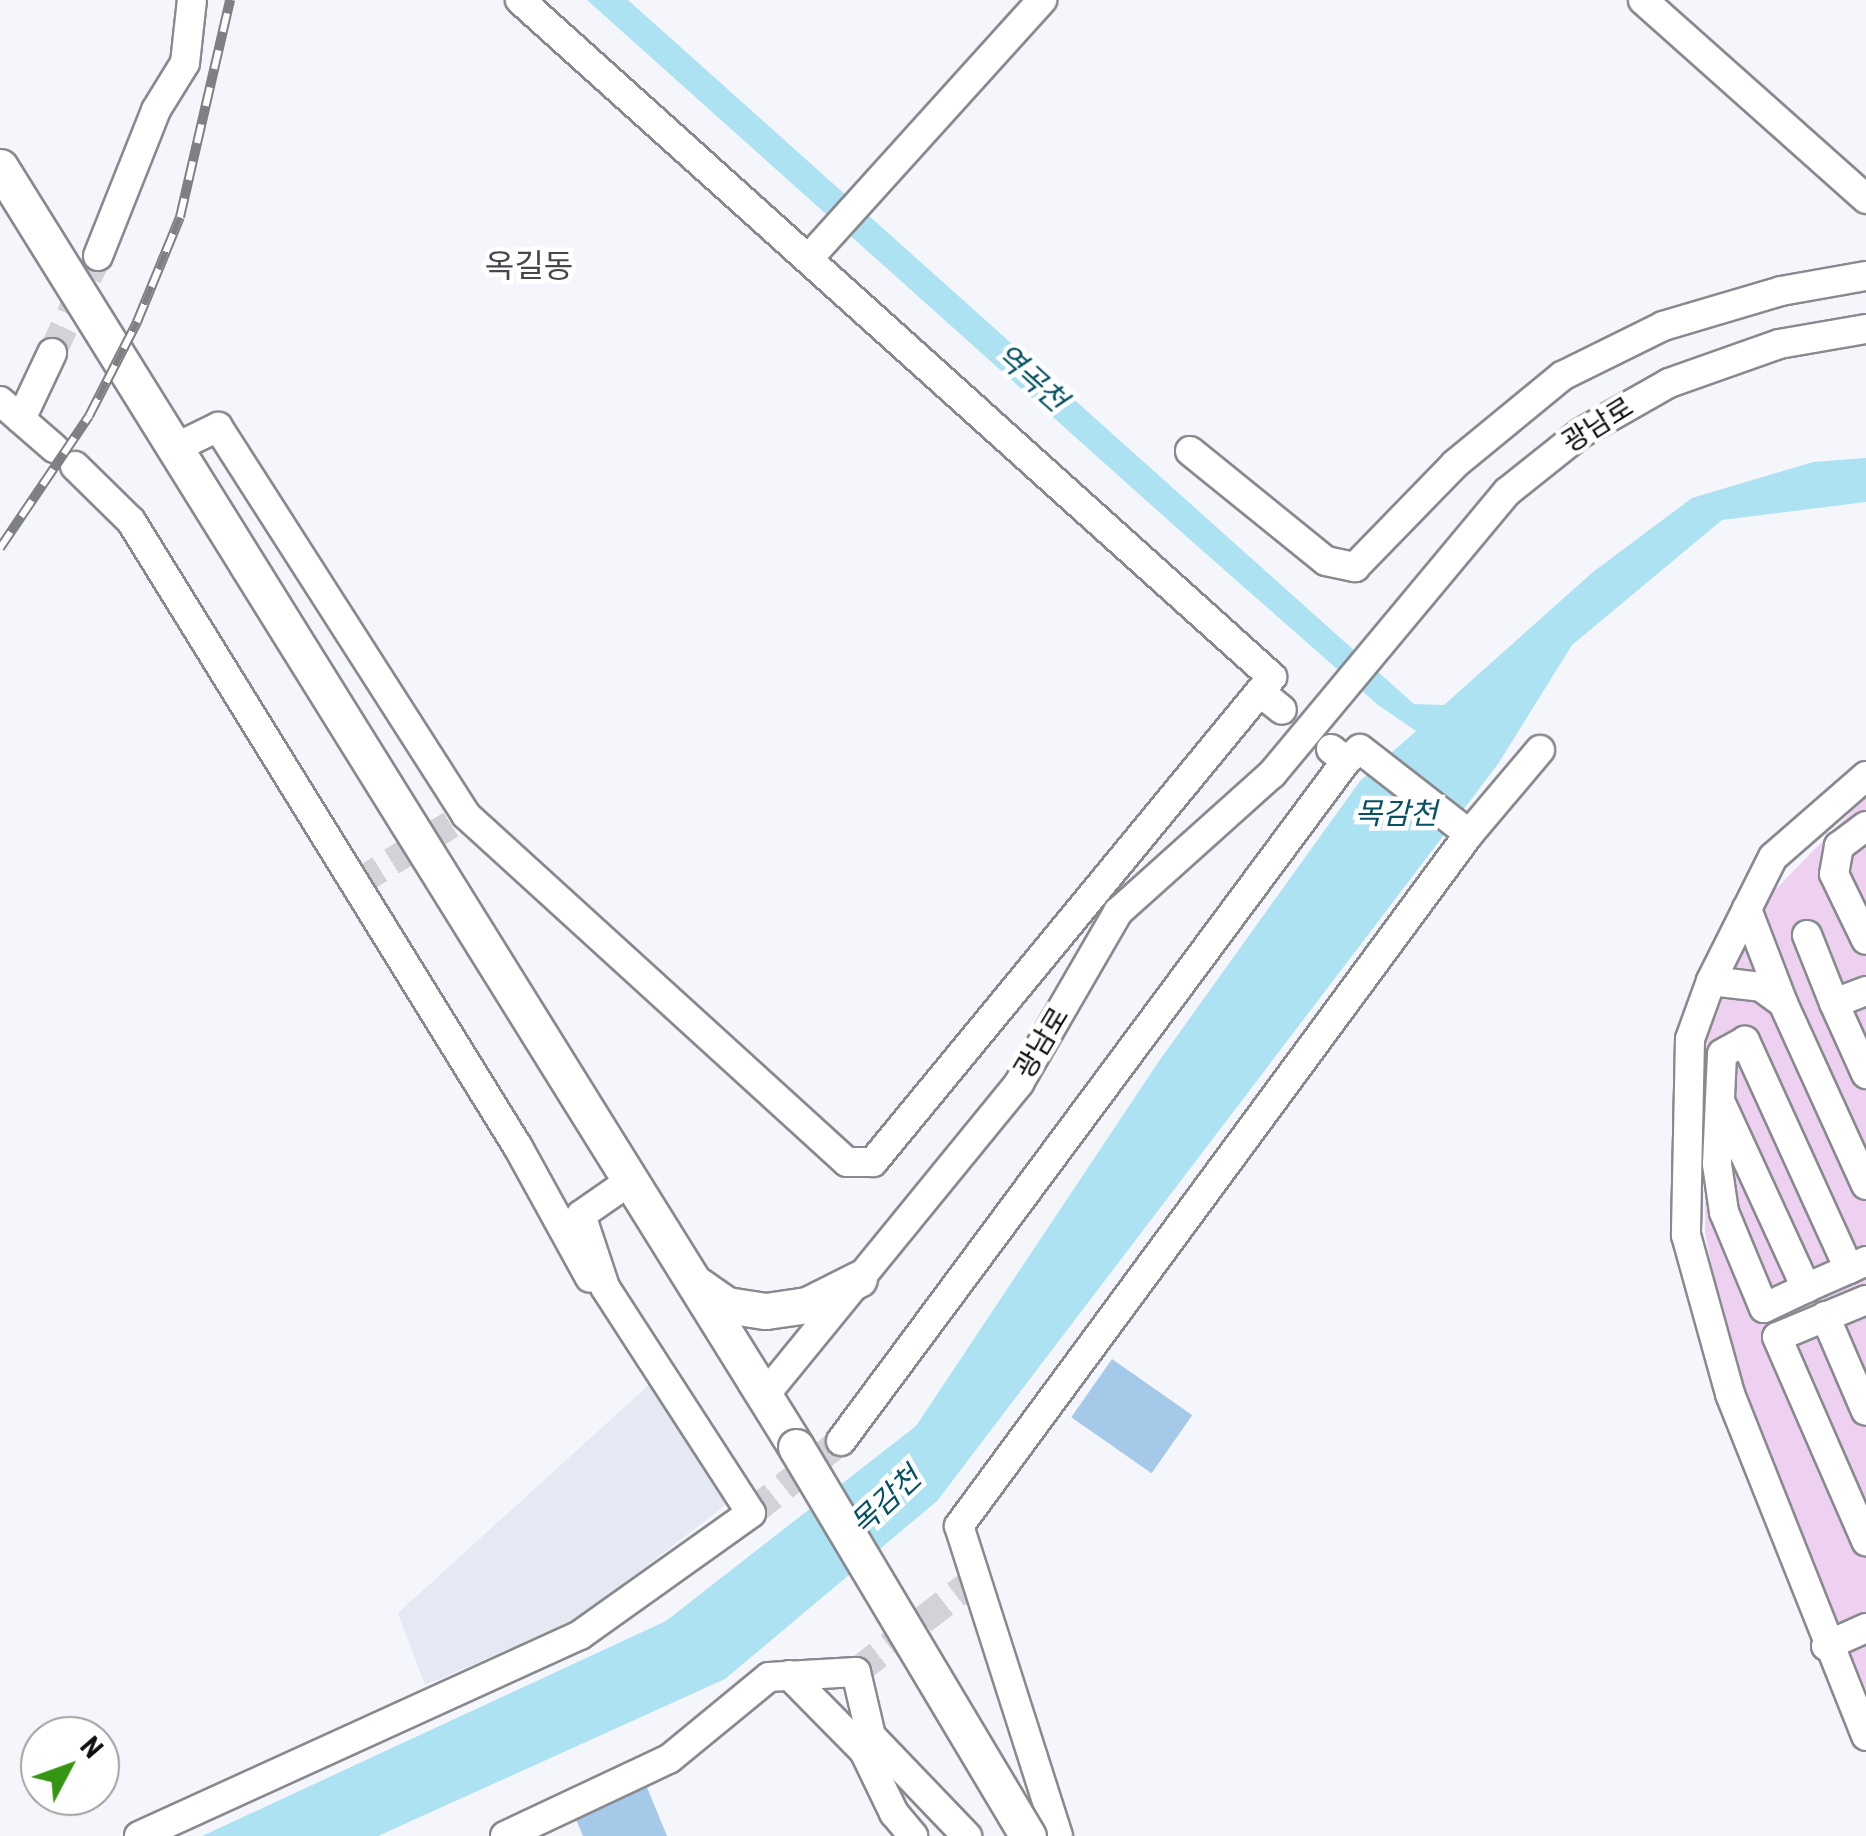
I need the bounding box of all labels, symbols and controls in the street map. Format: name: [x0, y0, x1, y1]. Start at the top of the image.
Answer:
district label: 옥길동: [485, 247, 573, 285]
water label: 역곡천: [988, 337, 1074, 419]
street label: 광남로: [1556, 390, 1640, 460]
water label: 목감천: [1355, 796, 1437, 832]
street label: 광남로: [1008, 1001, 1076, 1085]
water label: 목감천: [843, 1460, 929, 1542]
north arrow: [20, 1716, 120, 1816]
text: N: [73, 1730, 110, 1765]

